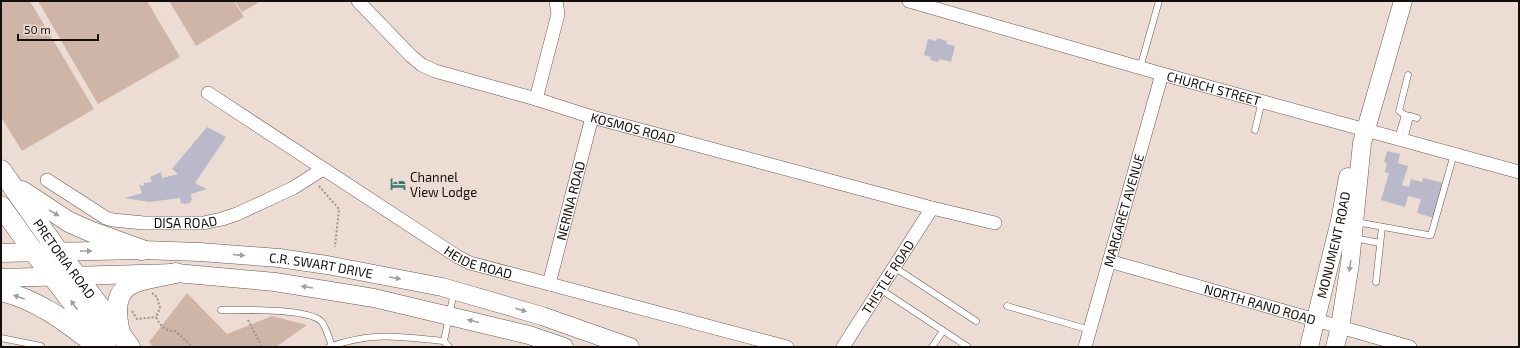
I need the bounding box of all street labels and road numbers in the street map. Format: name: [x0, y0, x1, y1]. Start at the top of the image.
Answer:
street label: CHURCH STREET: [1165, 68, 1263, 109]
street label: KOSMOS ROAD: [589, 109, 677, 147]
street label: MARGARET AVENUE: [1100, 152, 1147, 269]
street label: NERINA ROAD: [553, 159, 588, 242]
street label: MONUMENT ROAD: [1313, 190, 1353, 300]
street label: DISA ROAD: [154, 212, 218, 231]
street label: PRETORIA ROAD: [30, 216, 99, 302]
street label: THISTLE ROAD: [858, 237, 917, 317]
street label: HEIDE ROAD: [441, 242, 514, 282]
street label: C.R. SWART DRIVE: [269, 249, 374, 282]
street label: NORTH RAND ROAD: [1202, 281, 1318, 328]

